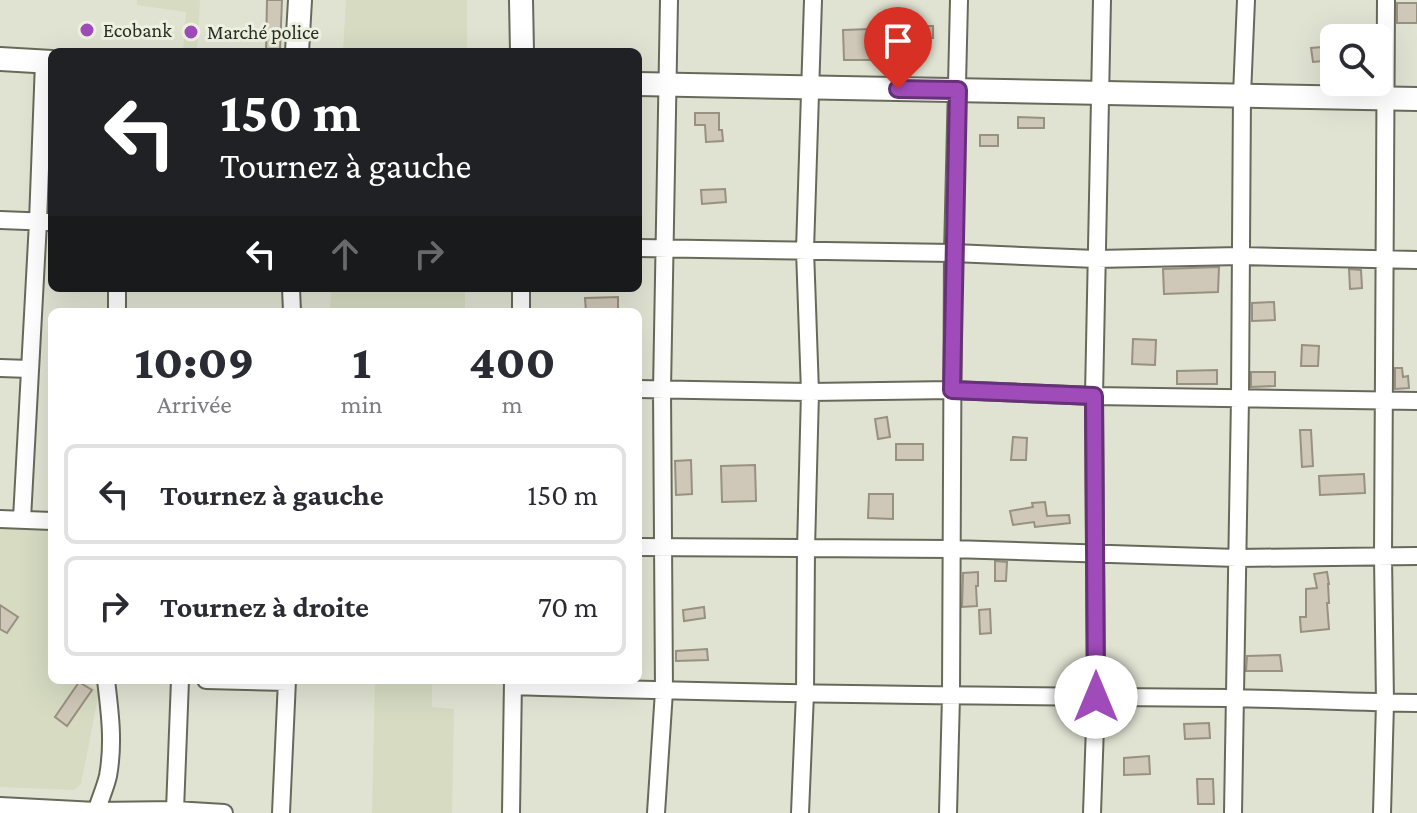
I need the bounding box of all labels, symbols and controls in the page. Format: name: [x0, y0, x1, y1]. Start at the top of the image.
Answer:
pin: [864, 7, 932, 89]
place label: Ecobank: [103, 19, 172, 41]
icon: arrive: [876, 19, 920, 63]
marker: Ecobank: [78, 21, 96, 39]
place label: Marché police: [207, 21, 319, 44]
marker: Marché police: [182, 23, 200, 41]
map controls: [1320, 24, 1392, 96]
button: search: [1320, 24, 1392, 96]
icon: left: [88, 80, 192, 184]
text: 150 m: [220, 81, 361, 143]
text: Tournez à gauche: [220, 146, 471, 186]
icon: left: [239, 232, 283, 276]
icon: ahead: [323, 232, 367, 276]
icon: right: [407, 232, 451, 276]
text: 10:09: [135, 335, 254, 388]
text: 1: [352, 335, 371, 388]
text: 400: [469, 335, 555, 388]
text: Arrivée: [157, 390, 232, 419]
text: min: [341, 390, 383, 419]
text: m: [502, 390, 523, 419]
icon: left: [92, 472, 136, 516]
text: Tournez à gauche: [160, 478, 384, 511]
text: 150 m: [527, 478, 598, 511]
icon: right: [92, 584, 136, 628]
text: Tournez à droite: [160, 590, 369, 623]
text: 70 m: [538, 590, 598, 623]
position arrow: [1054, 655, 1138, 739]

